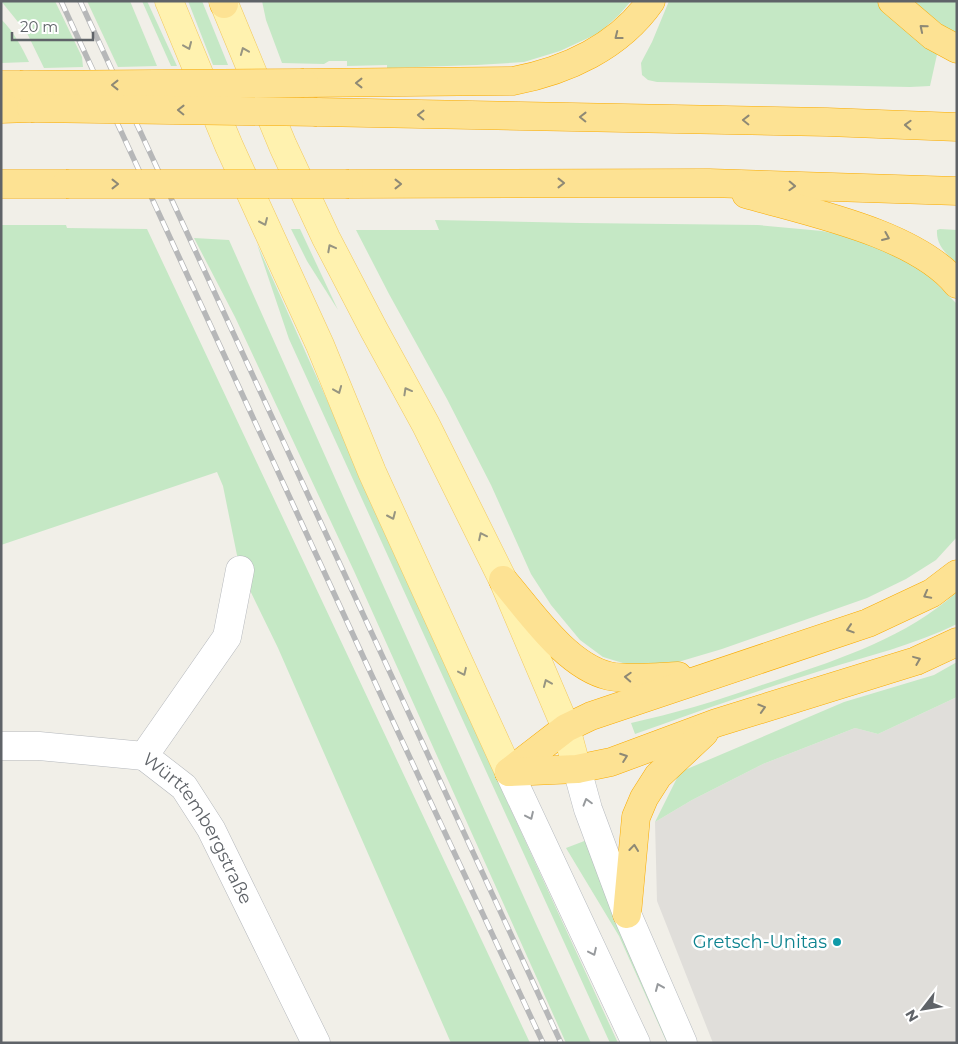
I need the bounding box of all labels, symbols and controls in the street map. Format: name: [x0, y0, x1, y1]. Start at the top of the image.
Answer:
scale bar: [12, 10, 94, 42]
text: 20 m: [20, 17, 58, 36]
one-way arrow: [920, 25, 929, 33]
one-way arrow: [615, 31, 624, 39]
one-way arrow: [181, 41, 192, 50]
one-way arrow: [240, 47, 250, 56]
one-way arrow: [355, 78, 363, 88]
one-way arrow: [111, 80, 119, 90]
one-way arrow: [177, 105, 185, 116]
one-way arrow: [416, 109, 424, 120]
one-way arrow: [579, 112, 587, 123]
one-way arrow: [741, 115, 749, 125]
one-way arrow: [904, 120, 912, 130]
one-way arrow: [557, 178, 565, 188]
one-way arrow: [112, 179, 119, 189]
one-way arrow: [394, 179, 402, 189]
one-way arrow: [789, 180, 797, 191]
one-way arrow: [258, 217, 268, 226]
one-way arrow: [881, 231, 890, 242]
one-way arrow: [327, 244, 337, 253]
one-way arrow: [332, 385, 343, 394]
one-way arrow: [404, 388, 414, 397]
one-way arrow: [386, 511, 397, 520]
one-way arrow: [477, 532, 488, 541]
one-way arrow: [924, 589, 933, 599]
one-way arrow: [846, 623, 854, 633]
one-way arrow: [912, 655, 921, 666]
one-way arrow: [457, 667, 467, 676]
one-way arrow: [624, 671, 632, 682]
one-way arrow: [542, 679, 553, 688]
one-way arrow: [758, 704, 766, 714]
street label: Württembergstraße: [138, 748, 257, 908]
one-way arrow: [619, 753, 628, 763]
one-way arrow: [582, 798, 592, 807]
one-way arrow: [523, 811, 534, 820]
one-way arrow: [628, 843, 639, 851]
place label: Gretsch-Unitas: [693, 931, 827, 953]
marker: Gretsch-Unitas: [831, 936, 843, 948]
one-way arrow: [587, 947, 597, 956]
one-way arrow: [654, 983, 665, 992]
north arrow: [898, 984, 948, 1034]
text: N: [901, 1006, 922, 1025]

